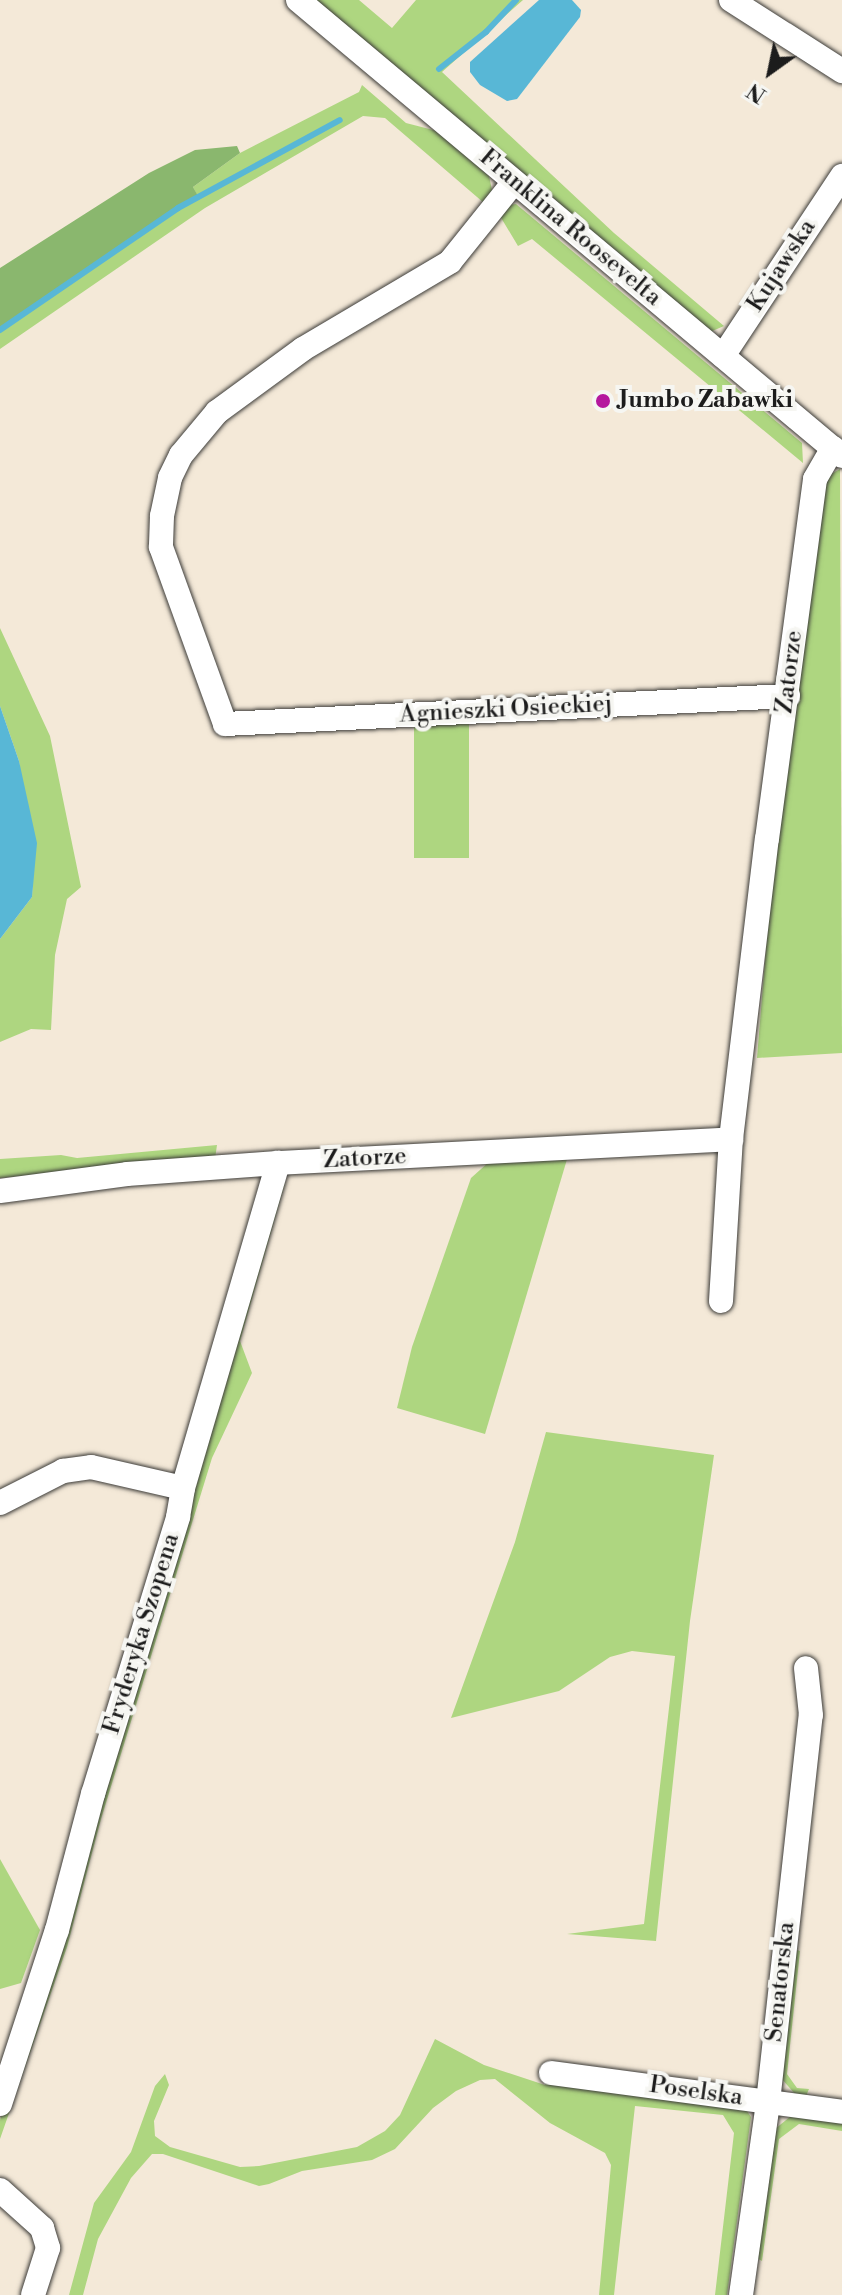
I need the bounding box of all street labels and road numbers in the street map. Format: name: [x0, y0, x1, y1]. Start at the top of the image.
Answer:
street label: Franklina Roosevelta: [473, 143, 667, 313]
street label: Kujawska: [742, 214, 822, 318]
street label: Zatorze: [771, 629, 809, 715]
street label: Agnieszki Osieckiej: [399, 690, 613, 730]
street label: Zatorze: [323, 1142, 407, 1176]
street label: Fryderyka Szopena: [98, 1530, 186, 1738]
street label: Senatorska: [760, 1921, 802, 2043]
street label: Poselska: [647, 2071, 745, 2113]

